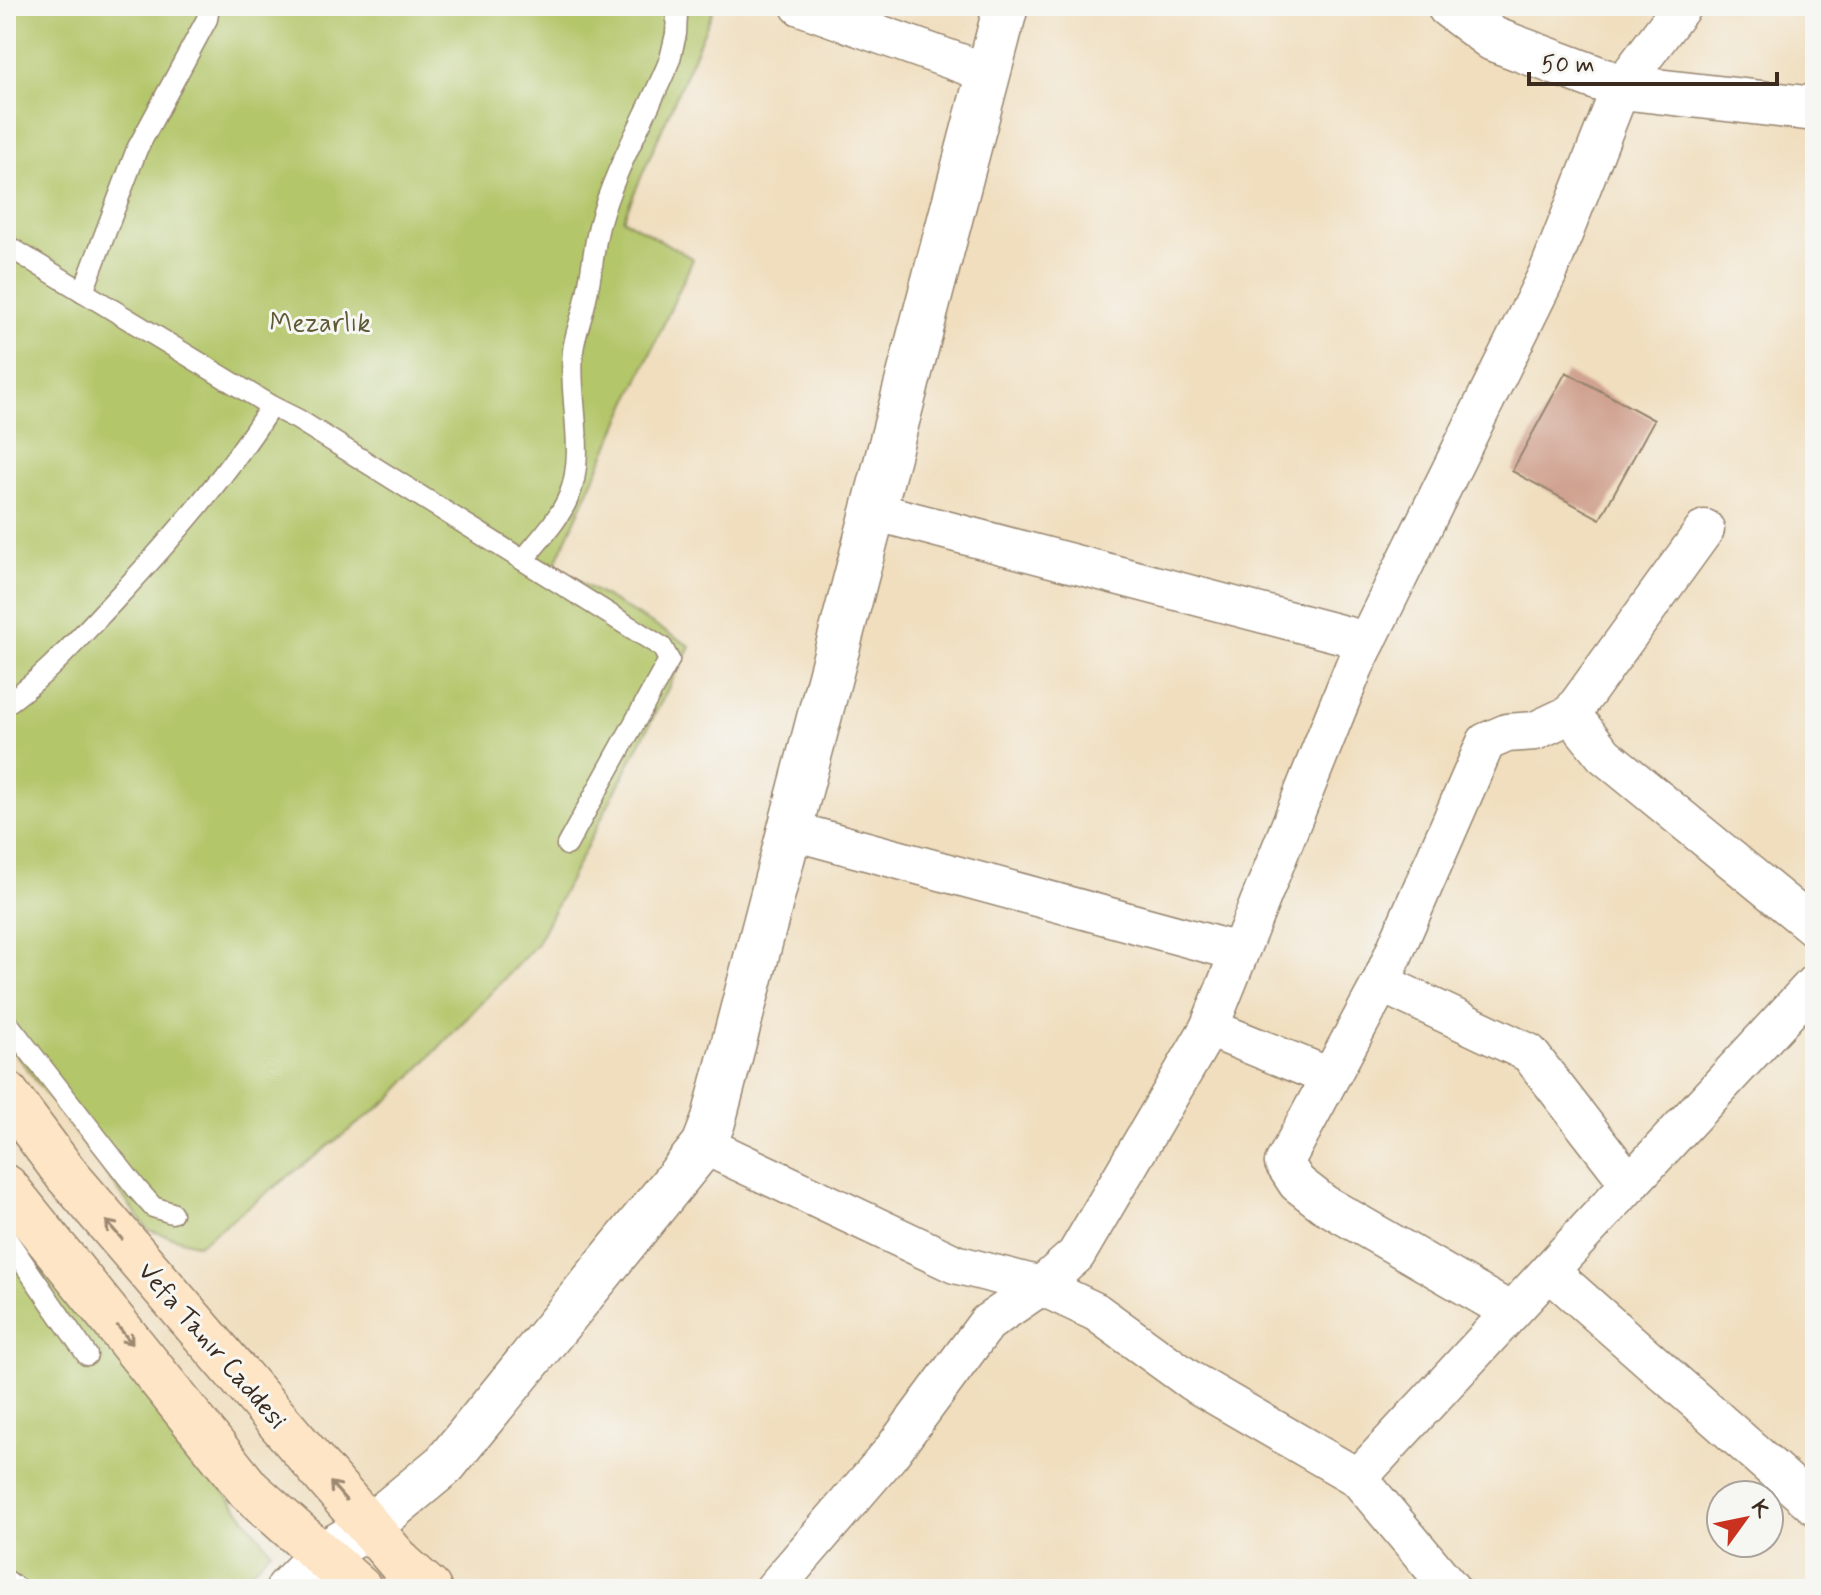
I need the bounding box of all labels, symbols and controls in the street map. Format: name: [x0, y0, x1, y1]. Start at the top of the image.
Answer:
scale bar: [1529, 36, 1777, 86]
text: 50 m: [1541, 50, 1595, 81]
park label: Mezarlık: [269, 307, 371, 341]
one-way arrow: [105, 1220, 123, 1240]
street label: Vefa Tanır Caddesi: [129, 1256, 293, 1437]
one-way arrow: [116, 1324, 134, 1345]
north arrow: [1705, 1479, 1785, 1559]
one-way arrow: [329, 1481, 347, 1501]
text: K: [1744, 1495, 1776, 1524]

